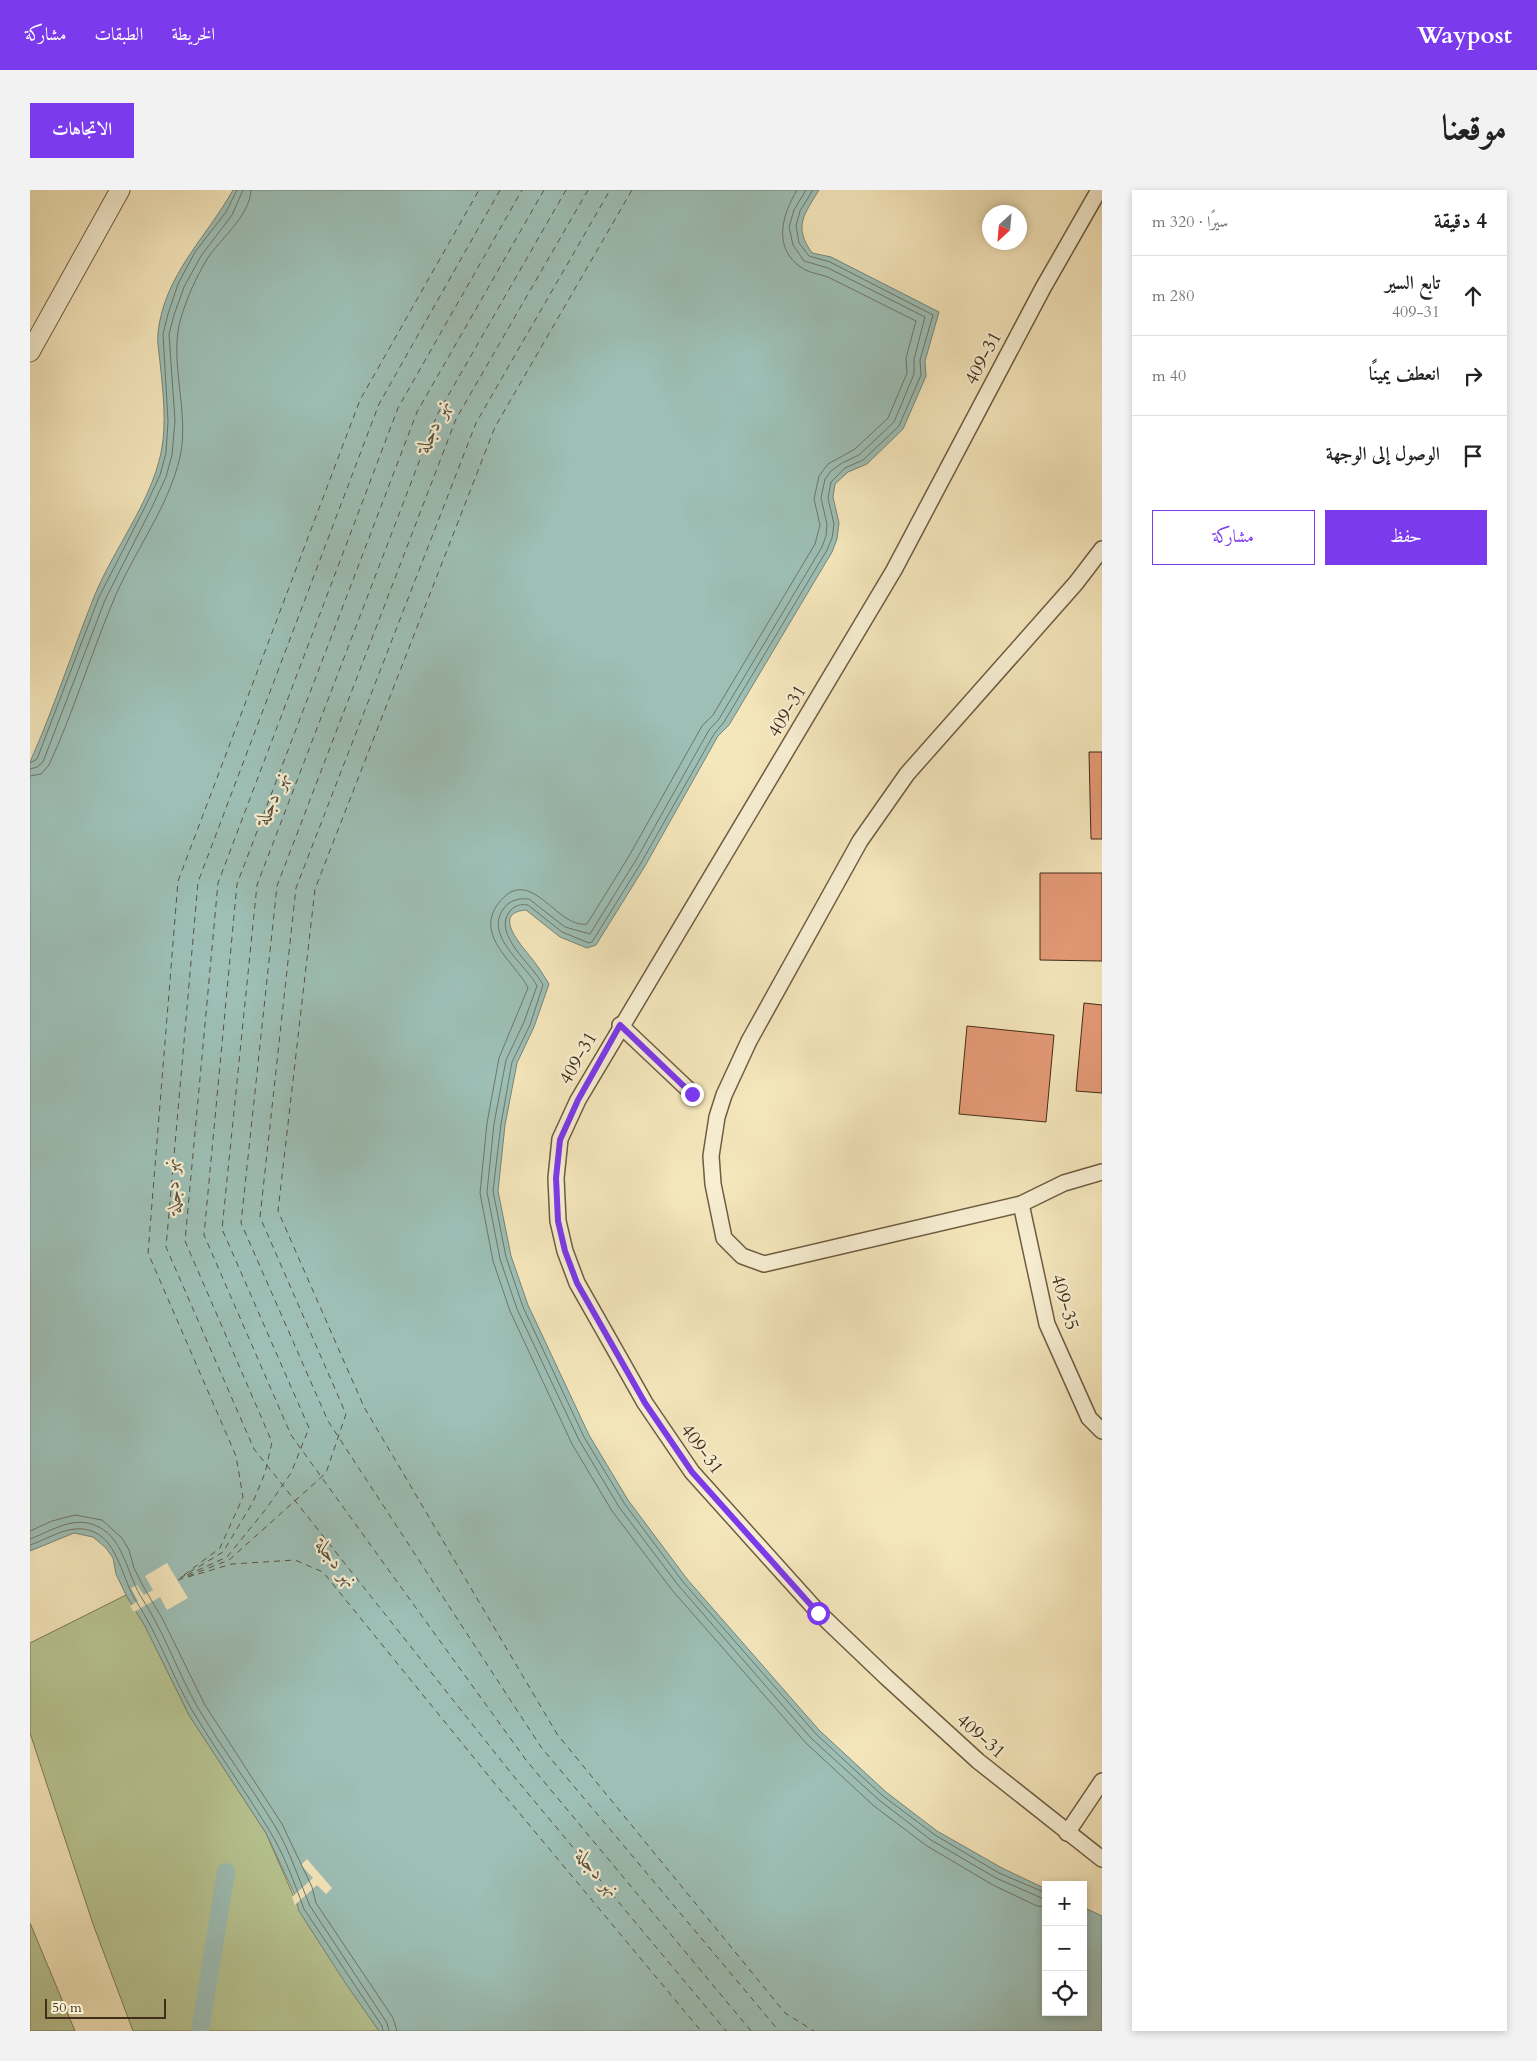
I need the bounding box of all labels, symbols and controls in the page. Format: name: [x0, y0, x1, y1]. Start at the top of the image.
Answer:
text: Waypost: [1417, 19, 1512, 52]
text: مشاركة: [25, 22, 66, 47]
text: الطبقات: [94, 22, 143, 47]
text: الخريطة: [171, 22, 215, 47]
button: الاتجاهات: [30, 103, 134, 158]
text: موقعنا: [1442, 104, 1507, 152]
north arrow: [982, 205, 1027, 250]
text: 4 دقيقة: [1434, 207, 1487, 236]
text: سيرًا · 320 m: [1152, 211, 1228, 233]
text: تابع السير: [1385, 270, 1440, 296]
icon: ahead: [1459, 282, 1487, 310]
text: 280 m: [1152, 285, 1194, 307]
text: 409-31: [1392, 301, 1440, 323]
street label: 409-31: [958, 327, 1008, 389]
text: انعطف يمينًا: [1369, 361, 1440, 387]
icon: right: [1459, 362, 1487, 390]
text: 40 m: [1152, 365, 1186, 387]
water label: نهر دجلة: [408, 395, 457, 460]
text: الوصول إلى الوجهة: [1326, 441, 1440, 467]
icon: arrive: [1459, 442, 1487, 470]
button: مشاركة: [1152, 510, 1315, 565]
button: حفظ: [1325, 510, 1487, 565]
street label: 409-31: [761, 680, 813, 742]
water label: نهر دجلة: [247, 767, 295, 832]
street label: 409-31: [552, 1027, 604, 1089]
route end: [681, 1083, 704, 1106]
water label: نهر دجلة: [155, 1157, 189, 1218]
street label: 409-35: [1045, 1271, 1085, 1333]
street label: 409-31: [674, 1418, 730, 1480]
water label: نهر دجلة: [307, 1530, 365, 1593]
route start: [807, 1602, 830, 1625]
street label: 409-31: [951, 1707, 1011, 1765]
water label: نهر دجلة: [567, 1841, 627, 1903]
map controls: [1042, 1881, 1087, 2016]
button: +: [1042, 1881, 1087, 1926]
button: −: [1042, 1926, 1087, 1971]
button: locate: [1042, 1971, 1087, 2016]
scale bar: [45, 1996, 166, 2019]
text: 50 m: [52, 1998, 82, 2017]

